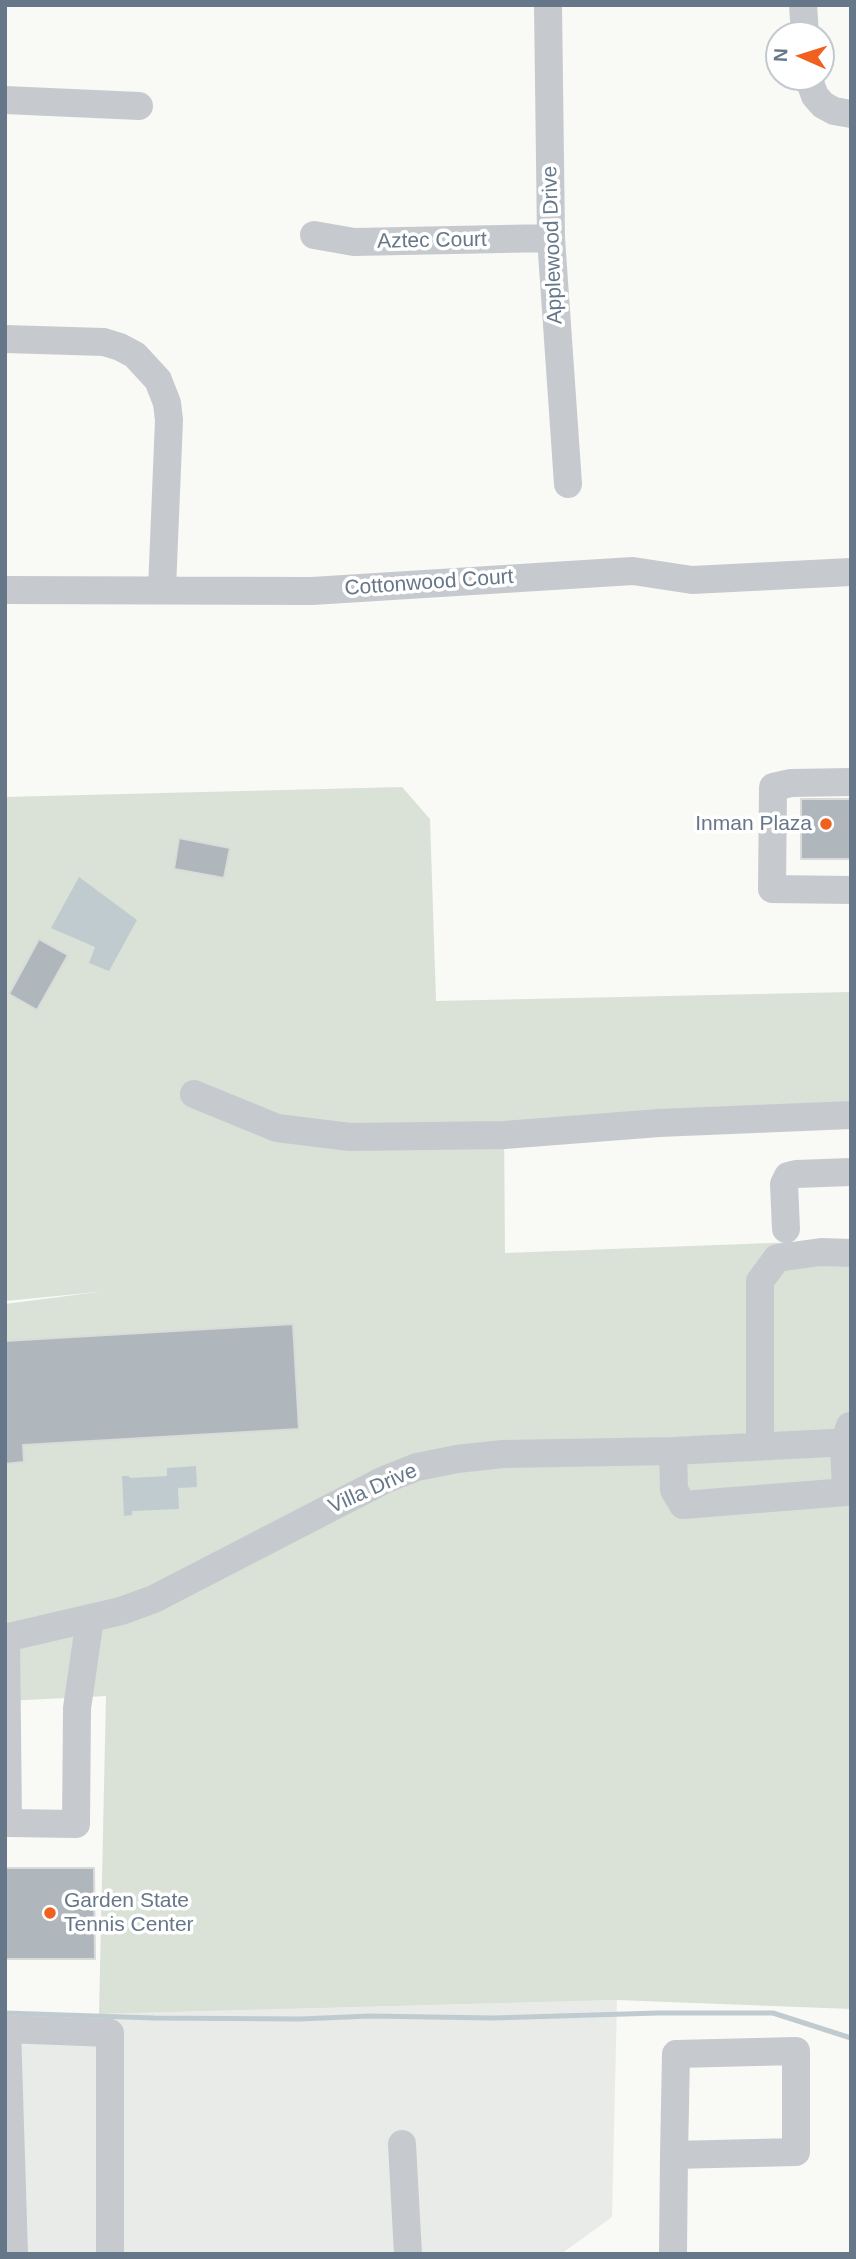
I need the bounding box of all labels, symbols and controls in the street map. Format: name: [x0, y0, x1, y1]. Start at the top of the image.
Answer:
north arrow: [765, 21, 835, 91]
text: N: [770, 48, 791, 62]
street label: Applewood Drive: [538, 165, 568, 325]
street label: Aztec Court: [377, 227, 487, 255]
street label: Cottonwood Court: [344, 565, 514, 601]
place label: Inman Plaza: [695, 811, 812, 837]
marker: Inman Plaza: [818, 816, 834, 832]
street label: Villa Drive: [325, 1458, 421, 1520]
place label: Garden State Tennis Center: [64, 1888, 194, 1938]
marker: Garden State Tennis Center: [42, 1905, 58, 1921]

